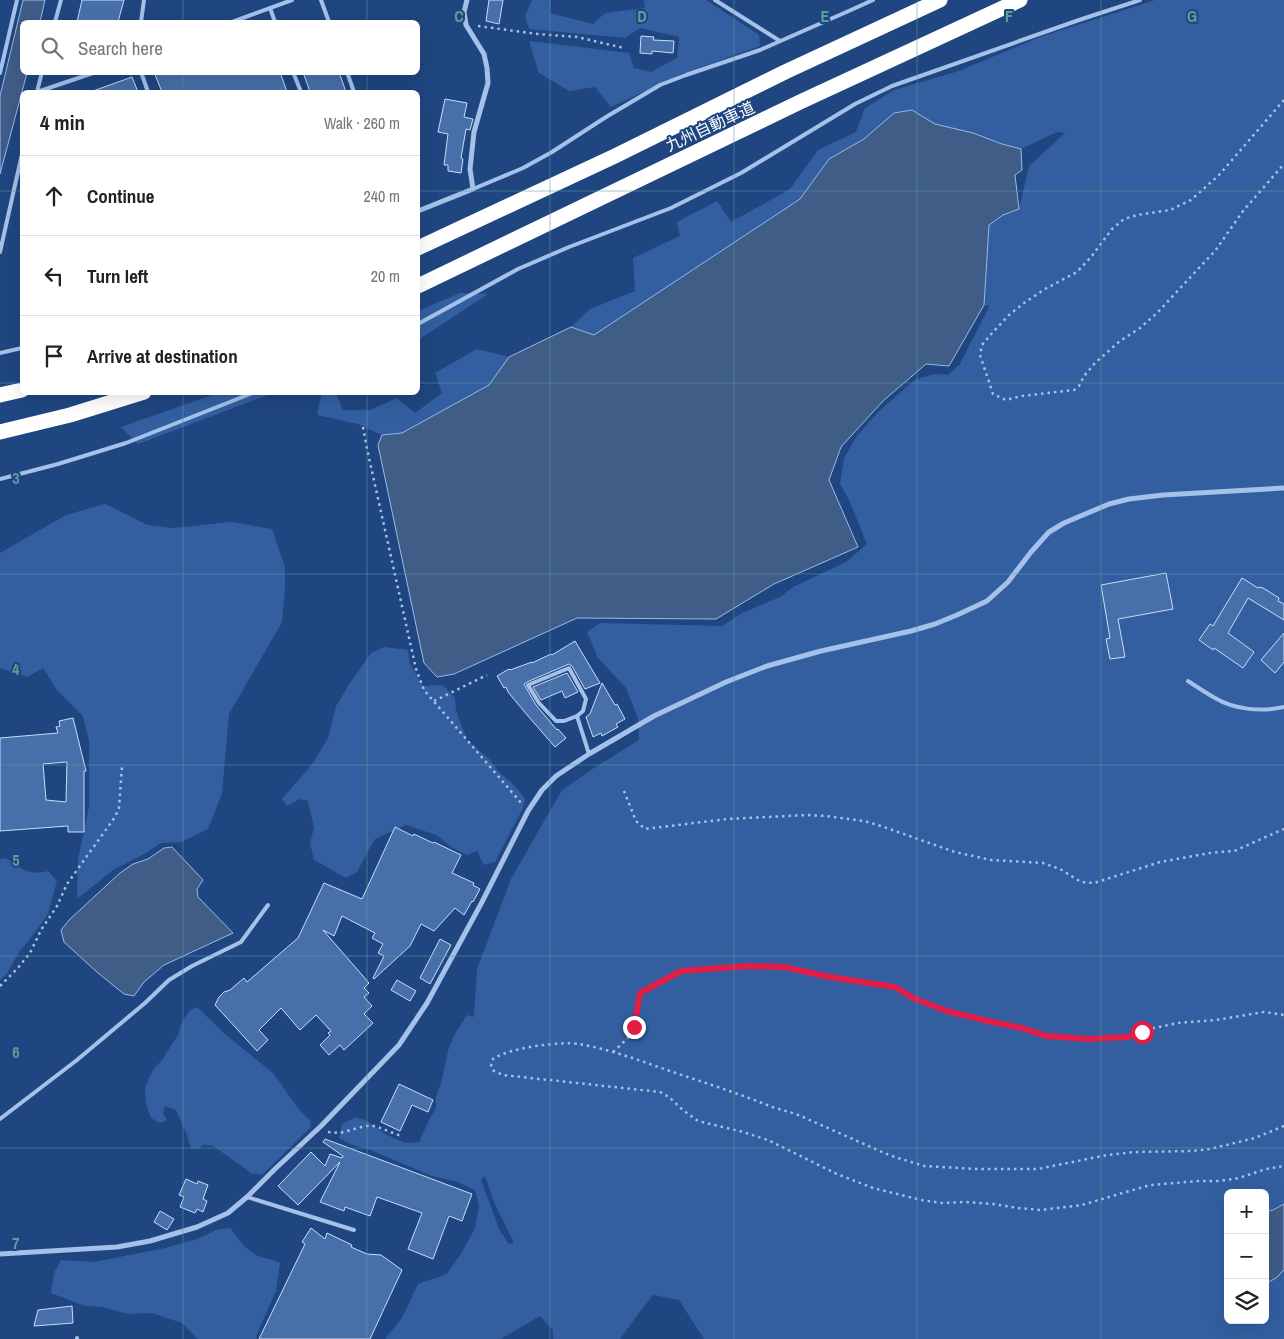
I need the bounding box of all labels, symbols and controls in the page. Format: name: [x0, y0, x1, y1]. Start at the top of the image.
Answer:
text: C: [454, 5, 464, 27]
text: D: [637, 5, 647, 27]
text: E: [821, 5, 830, 27]
text: F: [1005, 5, 1013, 27]
text: G: [1187, 5, 1197, 27]
search box: [20, 20, 420, 75]
icon: search: [38, 34, 66, 62]
text: Search here: [78, 35, 163, 61]
street label: 九州自動車道: [662, 96, 758, 156]
text: 4 min: [40, 108, 85, 137]
text: Walk · 260 m: [324, 112, 400, 134]
icon: ahead: [40, 182, 68, 210]
text: Continue: [87, 183, 155, 209]
text: 240 m: [364, 185, 400, 207]
icon: left: [40, 262, 68, 290]
text: Turn left: [87, 263, 148, 289]
text: 20 m: [371, 265, 400, 287]
icon: arrive: [40, 342, 68, 370]
text: Arrive at destination: [87, 343, 238, 369]
text: 3: [12, 467, 20, 489]
text: 4: [12, 658, 20, 680]
text: 5: [12, 849, 20, 871]
route end: [623, 1016, 646, 1039]
route start: [1131, 1021, 1154, 1044]
text: 6: [12, 1041, 20, 1063]
map controls: [1224, 1189, 1269, 1324]
button: +: [1224, 1189, 1269, 1234]
text: 7: [12, 1232, 20, 1254]
button: −: [1224, 1234, 1269, 1279]
button: layers: [1224, 1279, 1269, 1324]

